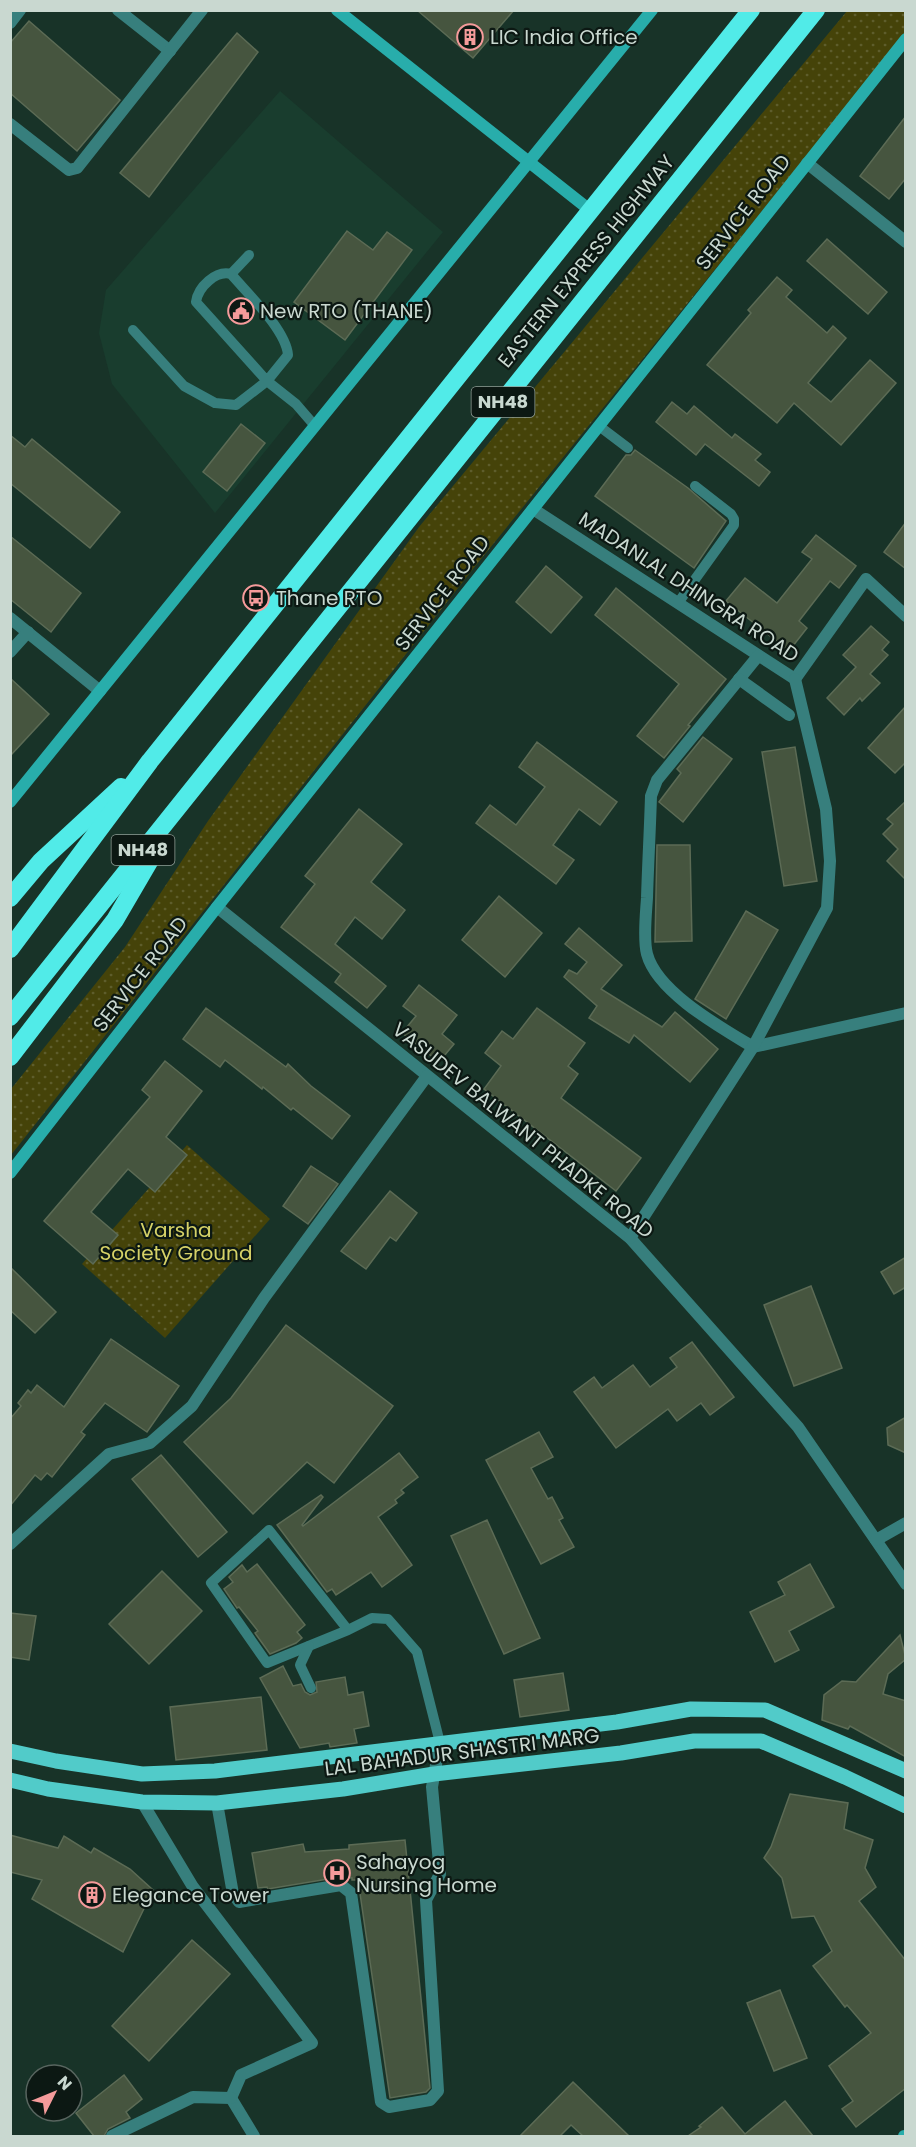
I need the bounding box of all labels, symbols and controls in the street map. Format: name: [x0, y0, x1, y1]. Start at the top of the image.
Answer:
building icon: LIC India Office: [455, 22, 485, 52]
place label: LIC India Office: [490, 23, 638, 51]
street label: EASTERN EXPRESS HIGHWAY: [491, 148, 681, 373]
street label: SERVICE ROAD: [689, 149, 797, 275]
public building icon: New RTO (THANE): [226, 296, 256, 326]
place label: New RTO (THANE): [260, 297, 433, 325]
road number: NH48: [472, 387, 534, 417]
street label: MADANLAL DHINGRA ROAD: [573, 505, 805, 669]
street label: SERVICE ROAD: [388, 530, 496, 656]
bus stop icon: Thane RTO: [241, 583, 271, 613]
place label: Thane RTO: [276, 584, 382, 612]
road number: NH48: [112, 835, 174, 865]
street label: SERVICE ROAD: [86, 911, 194, 1037]
street label: VASUDEV BALWANT PHADKE ROAD: [386, 1016, 660, 1244]
park label: Varsha Society Ground: [100, 1216, 252, 1267]
street label: LAL BAHADUR SHASTRI MARG: [323, 1721, 601, 1783]
place label: Sahayog Nursing Home: [356, 1848, 497, 1899]
hospital icon: Sahayog Nursing Home: [322, 1858, 352, 1888]
building icon: Elegance Tower: [77, 1880, 107, 1910]
place label: Elegance Tower: [112, 1881, 269, 1909]
north arrow: [24, 2063, 84, 2123]
text: N: [52, 2071, 77, 2095]

